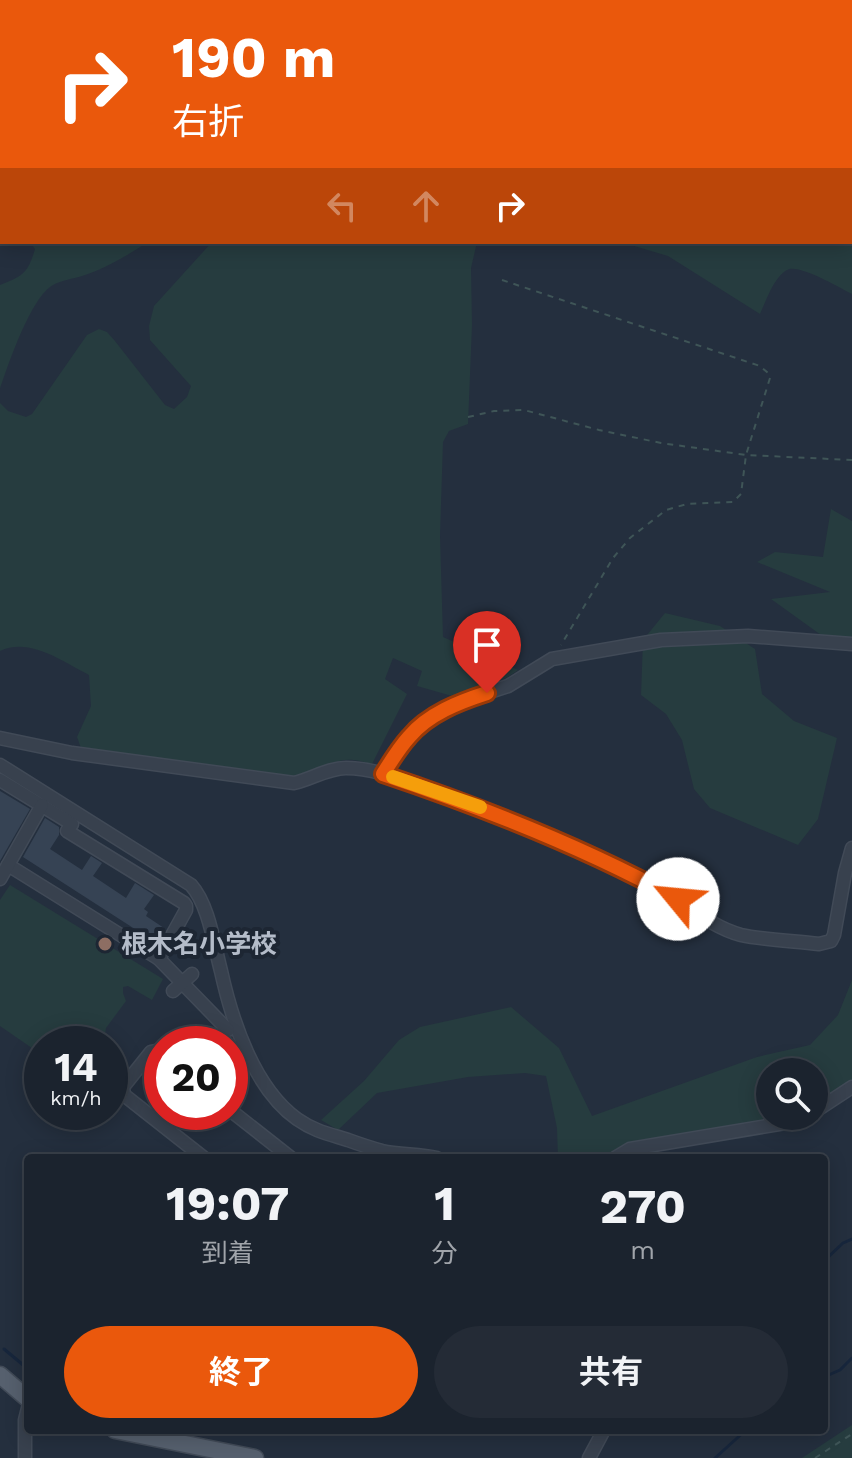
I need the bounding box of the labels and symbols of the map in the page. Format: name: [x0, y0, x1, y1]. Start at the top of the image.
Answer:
pin: [453, 611, 521, 693]
position arrow: [636, 857, 720, 941]
place label: 根木名小学校: [121, 929, 277, 959]
marker: 根木名小学校: [96, 935, 114, 953]
speed limit sign: 20: [144, 1026, 248, 1130]

